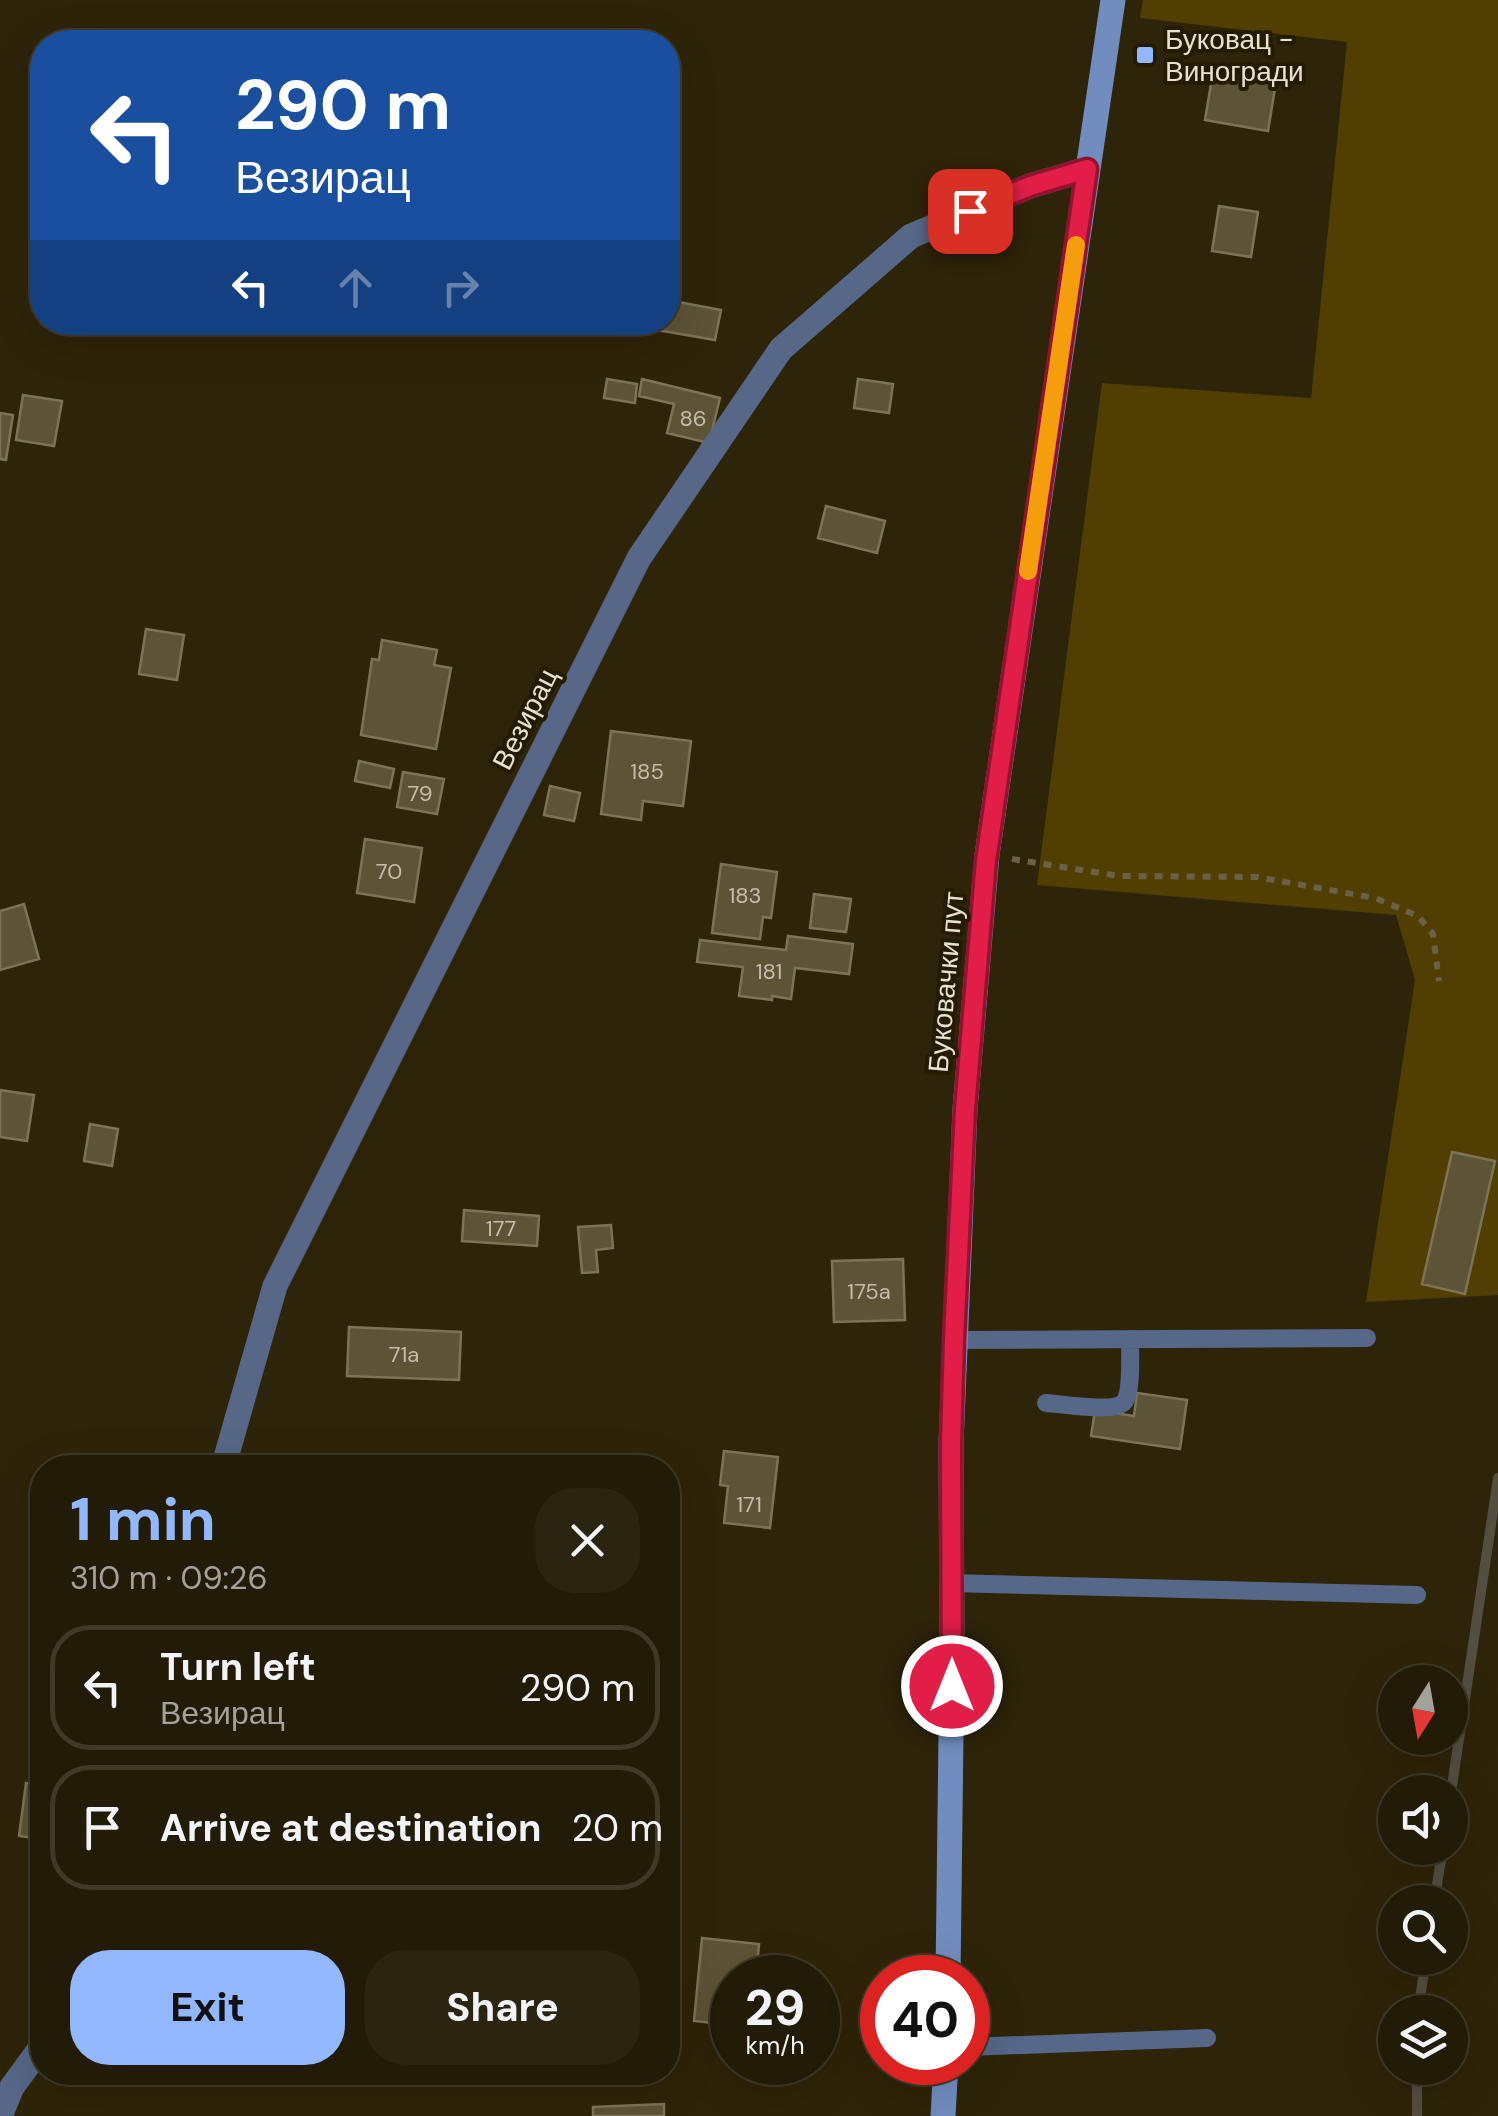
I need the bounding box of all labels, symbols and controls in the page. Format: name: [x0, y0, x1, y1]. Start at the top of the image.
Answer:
place label: Буковац - Виногради: [1165, 21, 1304, 90]
marker: Буковац - Виногради: [1134, 44, 1156, 66]
text: 290 m: [235, 60, 451, 151]
icon: left: [70, 70, 200, 200]
text: Везирац: [235, 148, 411, 207]
pin: [928, 169, 1013, 254]
icon: arrive: [943, 184, 998, 239]
icon: left: [223, 260, 278, 315]
icon: ahead: [328, 260, 383, 315]
icon: right: [433, 260, 488, 315]
house number: 86: [679, 404, 707, 433]
street label: Везирац: [484, 662, 566, 776]
house number: 185: [630, 757, 664, 786]
house number: 79: [408, 779, 433, 808]
house number: 70: [376, 857, 402, 886]
house number: 183: [728, 881, 762, 910]
street label: Буковачки пут: [920, 890, 972, 1074]
house number: 181: [756, 957, 782, 986]
house number: 177: [486, 1214, 516, 1243]
house number: 175a: [847, 1277, 891, 1306]
house number: 71a: [389, 1340, 419, 1369]
text: 1 min: [70, 1480, 216, 1559]
button: close: [535, 1488, 640, 1593]
house number: 171: [736, 1490, 762, 1519]
text: 310 m · 09:26: [70, 1557, 268, 1599]
position arrow: [900, 1634, 1004, 1738]
text: Turn left: [160, 1642, 316, 1692]
icon: left: [75, 1660, 130, 1715]
text: 290 m: [520, 1663, 635, 1713]
north arrow: [1378, 1665, 1468, 1755]
map controls: [1378, 1665, 1468, 2085]
text: Везирац: [160, 1692, 285, 1734]
button: sound: [1378, 1775, 1468, 1865]
icon: arrive: [75, 1800, 130, 1855]
text: Arrive at destination: [160, 1803, 542, 1853]
text: 20 m: [572, 1803, 663, 1853]
button: search: [1378, 1885, 1468, 1975]
button: Exit: [70, 1950, 345, 2065]
button: Share: [365, 1950, 640, 2065]
speed limit sign: 40: [860, 1955, 990, 2085]
text: 29: [745, 1975, 805, 2041]
button: layers: [1378, 1995, 1468, 2085]
text: km/h: [745, 2029, 805, 2062]

